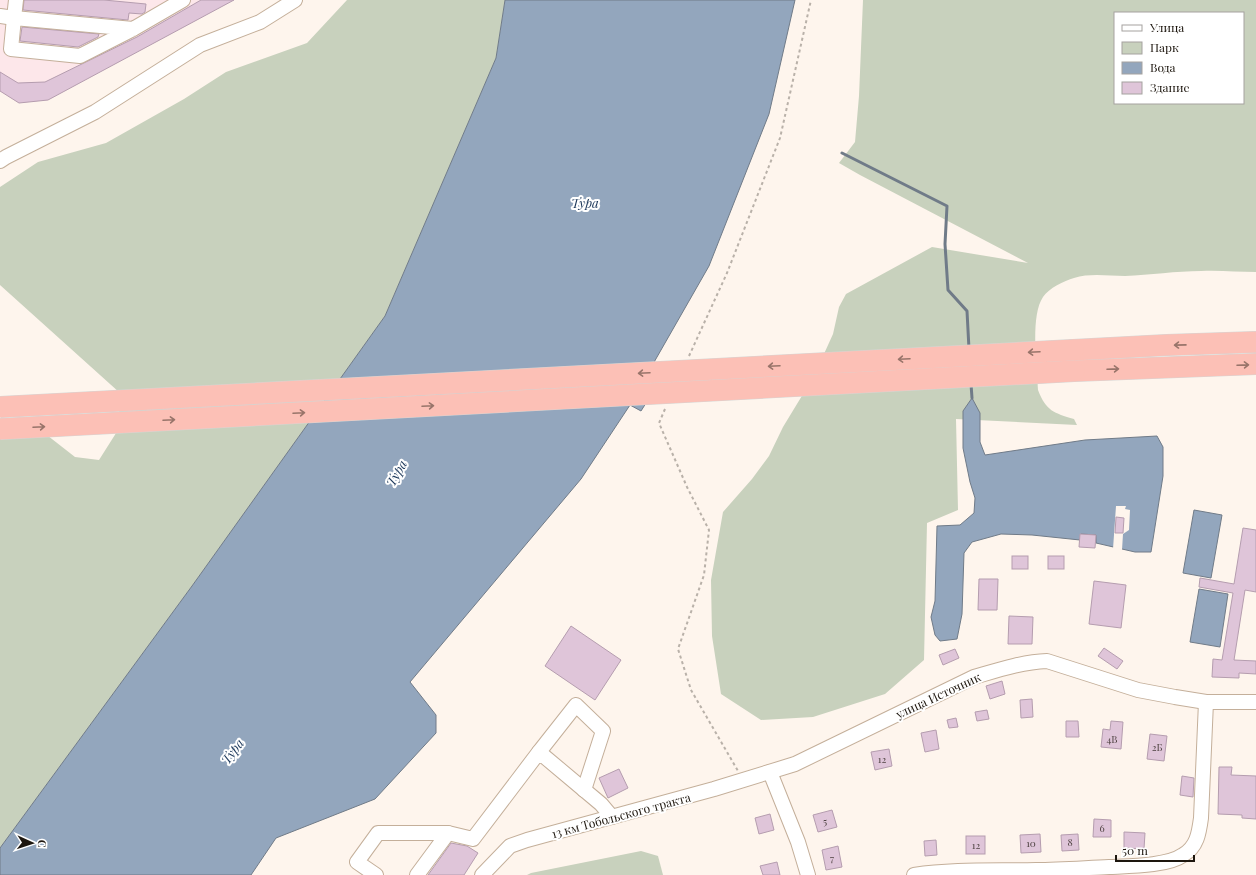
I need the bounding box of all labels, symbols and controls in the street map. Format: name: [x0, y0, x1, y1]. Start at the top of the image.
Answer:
legend: [1114, 12, 1244, 104]
text: Улица: [1149, 19, 1184, 35]
text: Парк: [1150, 39, 1179, 55]
text: Вода: [1150, 59, 1176, 75]
text: Здание: [1150, 79, 1190, 95]
water label: Тура: [571, 194, 599, 211]
one-way arrow: [1174, 341, 1187, 349]
one-way arrow: [1028, 349, 1041, 356]
one-way arrow: [898, 356, 911, 363]
one-way arrow: [1236, 361, 1249, 369]
one-way arrow: [768, 362, 781, 370]
one-way arrow: [1106, 365, 1119, 373]
one-way arrow: [638, 369, 651, 377]
one-way arrow: [421, 402, 434, 409]
one-way arrow: [292, 409, 305, 416]
one-way arrow: [162, 416, 175, 423]
one-way arrow: [32, 423, 45, 430]
water label: Тура: [382, 457, 410, 489]
street label: улица Источник: [892, 668, 983, 722]
house number: 4В: [1106, 732, 1118, 746]
water label: Тура: [217, 735, 247, 767]
house number: 2Б: [1152, 740, 1162, 754]
house number: 12: [878, 752, 886, 766]
street label: 13 км Тобольского тракта: [550, 789, 692, 841]
house number: 5: [823, 814, 827, 828]
house number: 6: [1099, 821, 1105, 835]
north arrow: [12, 823, 52, 863]
house number: 8: [1067, 835, 1073, 849]
house number: 10: [1026, 836, 1036, 850]
scale bar: [1116, 837, 1194, 863]
house number: 12: [972, 838, 980, 852]
text: С: [35, 839, 50, 848]
text: 50 m: [1122, 842, 1148, 858]
house number: 7: [830, 851, 834, 865]

